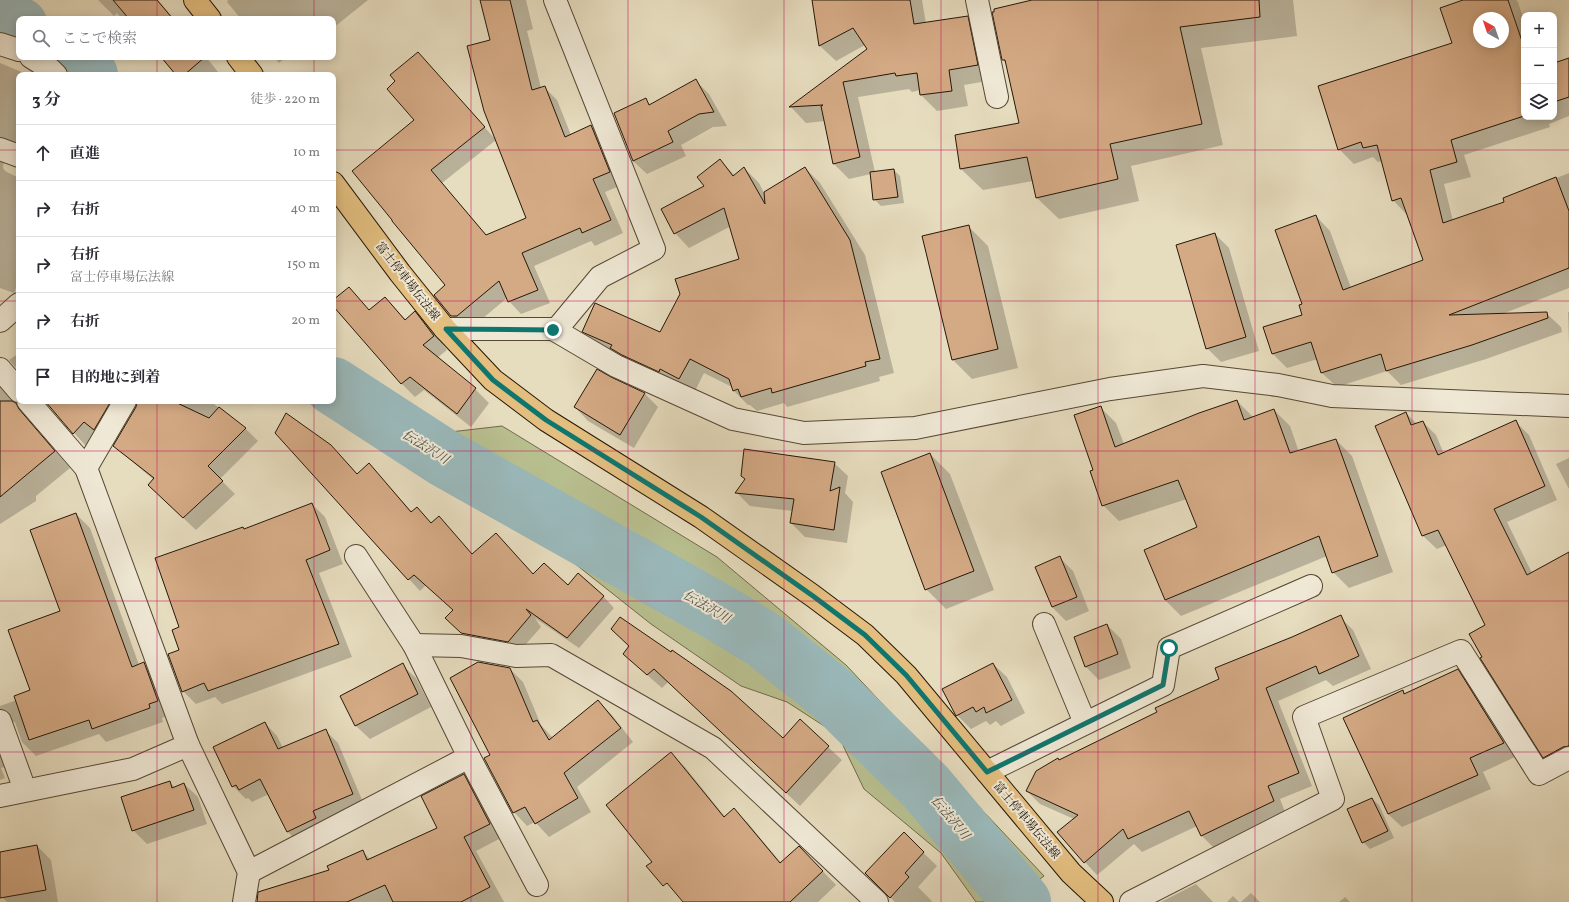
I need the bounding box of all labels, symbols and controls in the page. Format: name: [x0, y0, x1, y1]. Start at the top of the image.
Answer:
north arrow: [1473, 12, 1509, 48]
map controls: [1521, 12, 1557, 120]
button: +: [1521, 12, 1557, 48]
search box: [16, 16, 336, 60]
icon: search: [30, 27, 52, 49]
text: ここで検索: [62, 29, 137, 50]
button: −: [1521, 48, 1557, 84]
button: layers: [1521, 84, 1557, 120]
text: 3 分: [32, 89, 61, 112]
text: 徒歩 · 220 m: [251, 91, 320, 109]
icon: ahead: [32, 142, 54, 164]
text: 直進: [70, 144, 100, 165]
text: 10 m: [293, 144, 320, 162]
icon: right: [32, 198, 54, 220]
text: 右折: [70, 200, 100, 221]
text: 40 m: [291, 200, 320, 218]
street label: 富士停車場伝法線: [371, 239, 443, 324]
text: 右折: [70, 245, 100, 266]
icon: right: [32, 254, 54, 276]
text: 150 m: [287, 256, 320, 274]
text: 富士停車場伝法線: [70, 269, 174, 287]
icon: right: [32, 310, 54, 332]
text: 右折: [70, 312, 100, 333]
text: 20 m: [291, 312, 320, 330]
route end: [544, 321, 562, 339]
icon: arrive: [32, 366, 54, 388]
text: 目的地に到着: [70, 368, 160, 389]
water label: 伝法沢川: [398, 426, 453, 470]
water label: 伝法沢川: [679, 587, 735, 630]
route start: [1160, 639, 1178, 657]
street label: 富士停車場伝法線: [989, 779, 1063, 863]
water label: 伝法沢川: [926, 793, 974, 846]

